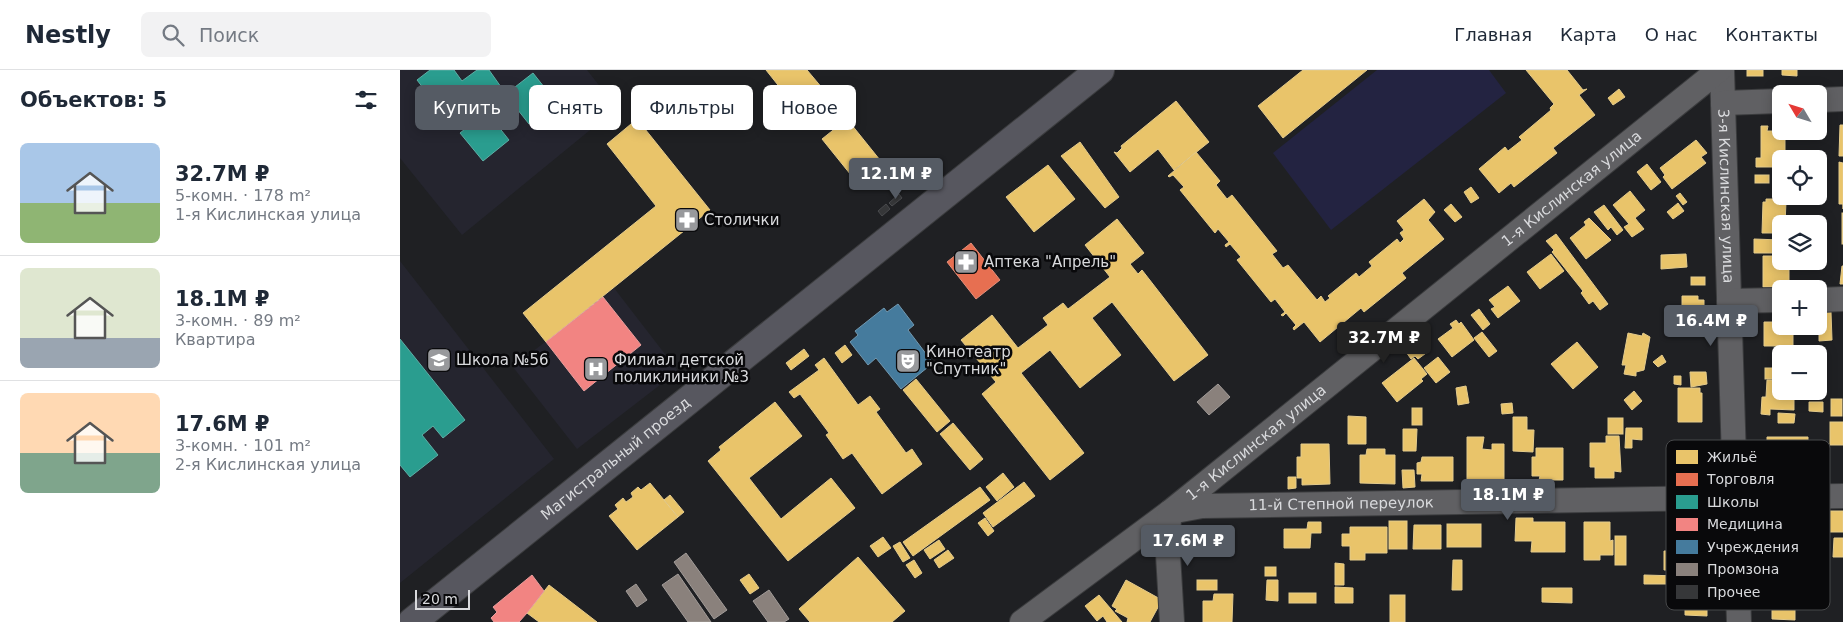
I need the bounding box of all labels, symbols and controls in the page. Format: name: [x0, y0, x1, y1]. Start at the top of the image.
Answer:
search box: [141, 12, 491, 57]
text: Nestly: [25, 21, 111, 49]
icon: search: [159, 21, 187, 49]
text: Поиск: [199, 24, 259, 46]
text: Главная: [1454, 24, 1532, 45]
text: Карта: [1560, 24, 1617, 45]
text: О нас: [1645, 24, 1697, 45]
text: Контакты: [1725, 24, 1818, 45]
chip: Купить: [415, 85, 519, 130]
chip: Снять: [529, 85, 621, 130]
chip: Фильтры: [631, 85, 753, 130]
chip: Новое: [763, 85, 856, 130]
north arrow: [1772, 85, 1828, 140]
map controls: [1772, 85, 1827, 400]
icon: filters: [352, 86, 380, 114]
text: Объектов: 5: [20, 88, 167, 112]
street label: 3-я Кислинская улица: [1714, 108, 1738, 283]
street label: 1-я Кислинская улица: [1498, 127, 1645, 250]
button: locate: [1772, 150, 1827, 205]
pin: 12.1M ₽: [850, 158, 942, 200]
text: 32.7M ₽: [175, 162, 270, 186]
icon: home: [60, 163, 120, 223]
text: 12.1M ₽: [860, 164, 932, 183]
text: 5-комн. · 178 m²: [175, 186, 311, 205]
text: 1-я Кислинская улица: [175, 205, 361, 224]
pharmacy icon: Столички: [674, 207, 700, 233]
place label: Столички: [704, 211, 779, 229]
button: layers: [1772, 215, 1827, 270]
pharmacy icon: Аптека "Апрель": [953, 249, 979, 275]
place label: Аптека "Апрель": [984, 253, 1116, 271]
button: +: [1772, 280, 1827, 335]
text: 18.1M ₽: [175, 287, 270, 311]
icon: home: [60, 288, 120, 348]
pin: 16.4M ₽: [1665, 304, 1757, 347]
text: 3-комн. · 89 m²: [175, 311, 301, 330]
text: 16.4M ₽: [1675, 311, 1747, 330]
pin: 32.7M ₽: [1338, 322, 1430, 364]
text: 32.7M ₽: [1348, 328, 1420, 347]
text: Квартира: [175, 330, 255, 349]
place label: Кинотеатр "Спутник": [926, 343, 1011, 378]
button: −: [1772, 345, 1827, 400]
school or university icon: Школа №56: [426, 347, 452, 373]
theatre icon: Кинотеатр "Спутник": [895, 348, 921, 374]
place label: Школа №56: [456, 351, 549, 369]
place label: Филиал детской поликлиники №3: [614, 351, 749, 386]
hospital icon: Филиал детской поликлиники №3: [583, 356, 609, 382]
street label: 1-я Кислинская улица: [1183, 381, 1330, 504]
street label: Магистральный проезд: [537, 393, 694, 524]
text: 17.6M ₽: [175, 412, 270, 436]
icon: home: [60, 413, 120, 473]
text: 3-комн. · 101 m²: [175, 436, 311, 455]
legend: [1666, 440, 1830, 610]
text: Жильё: [1707, 449, 1757, 465]
text: 2-я Кислинская улица: [175, 455, 361, 474]
text: Торговля: [1706, 471, 1775, 487]
pin: 18.1M ₽: [1462, 478, 1554, 521]
text: 18.1M ₽: [1472, 485, 1544, 504]
street label: 11-й Степной переулок: [1248, 493, 1434, 514]
text: Школы: [1707, 494, 1759, 510]
text: Медицина: [1707, 516, 1783, 532]
pin: 17.6M ₽: [1142, 524, 1234, 567]
text: 17.6M ₽: [1152, 531, 1224, 550]
text: Учреждения: [1707, 539, 1799, 555]
text: Промзона: [1707, 561, 1779, 577]
text: Прочее: [1707, 584, 1760, 600]
scale bar: [415, 587, 470, 610]
text: 20 m: [422, 591, 458, 607]

